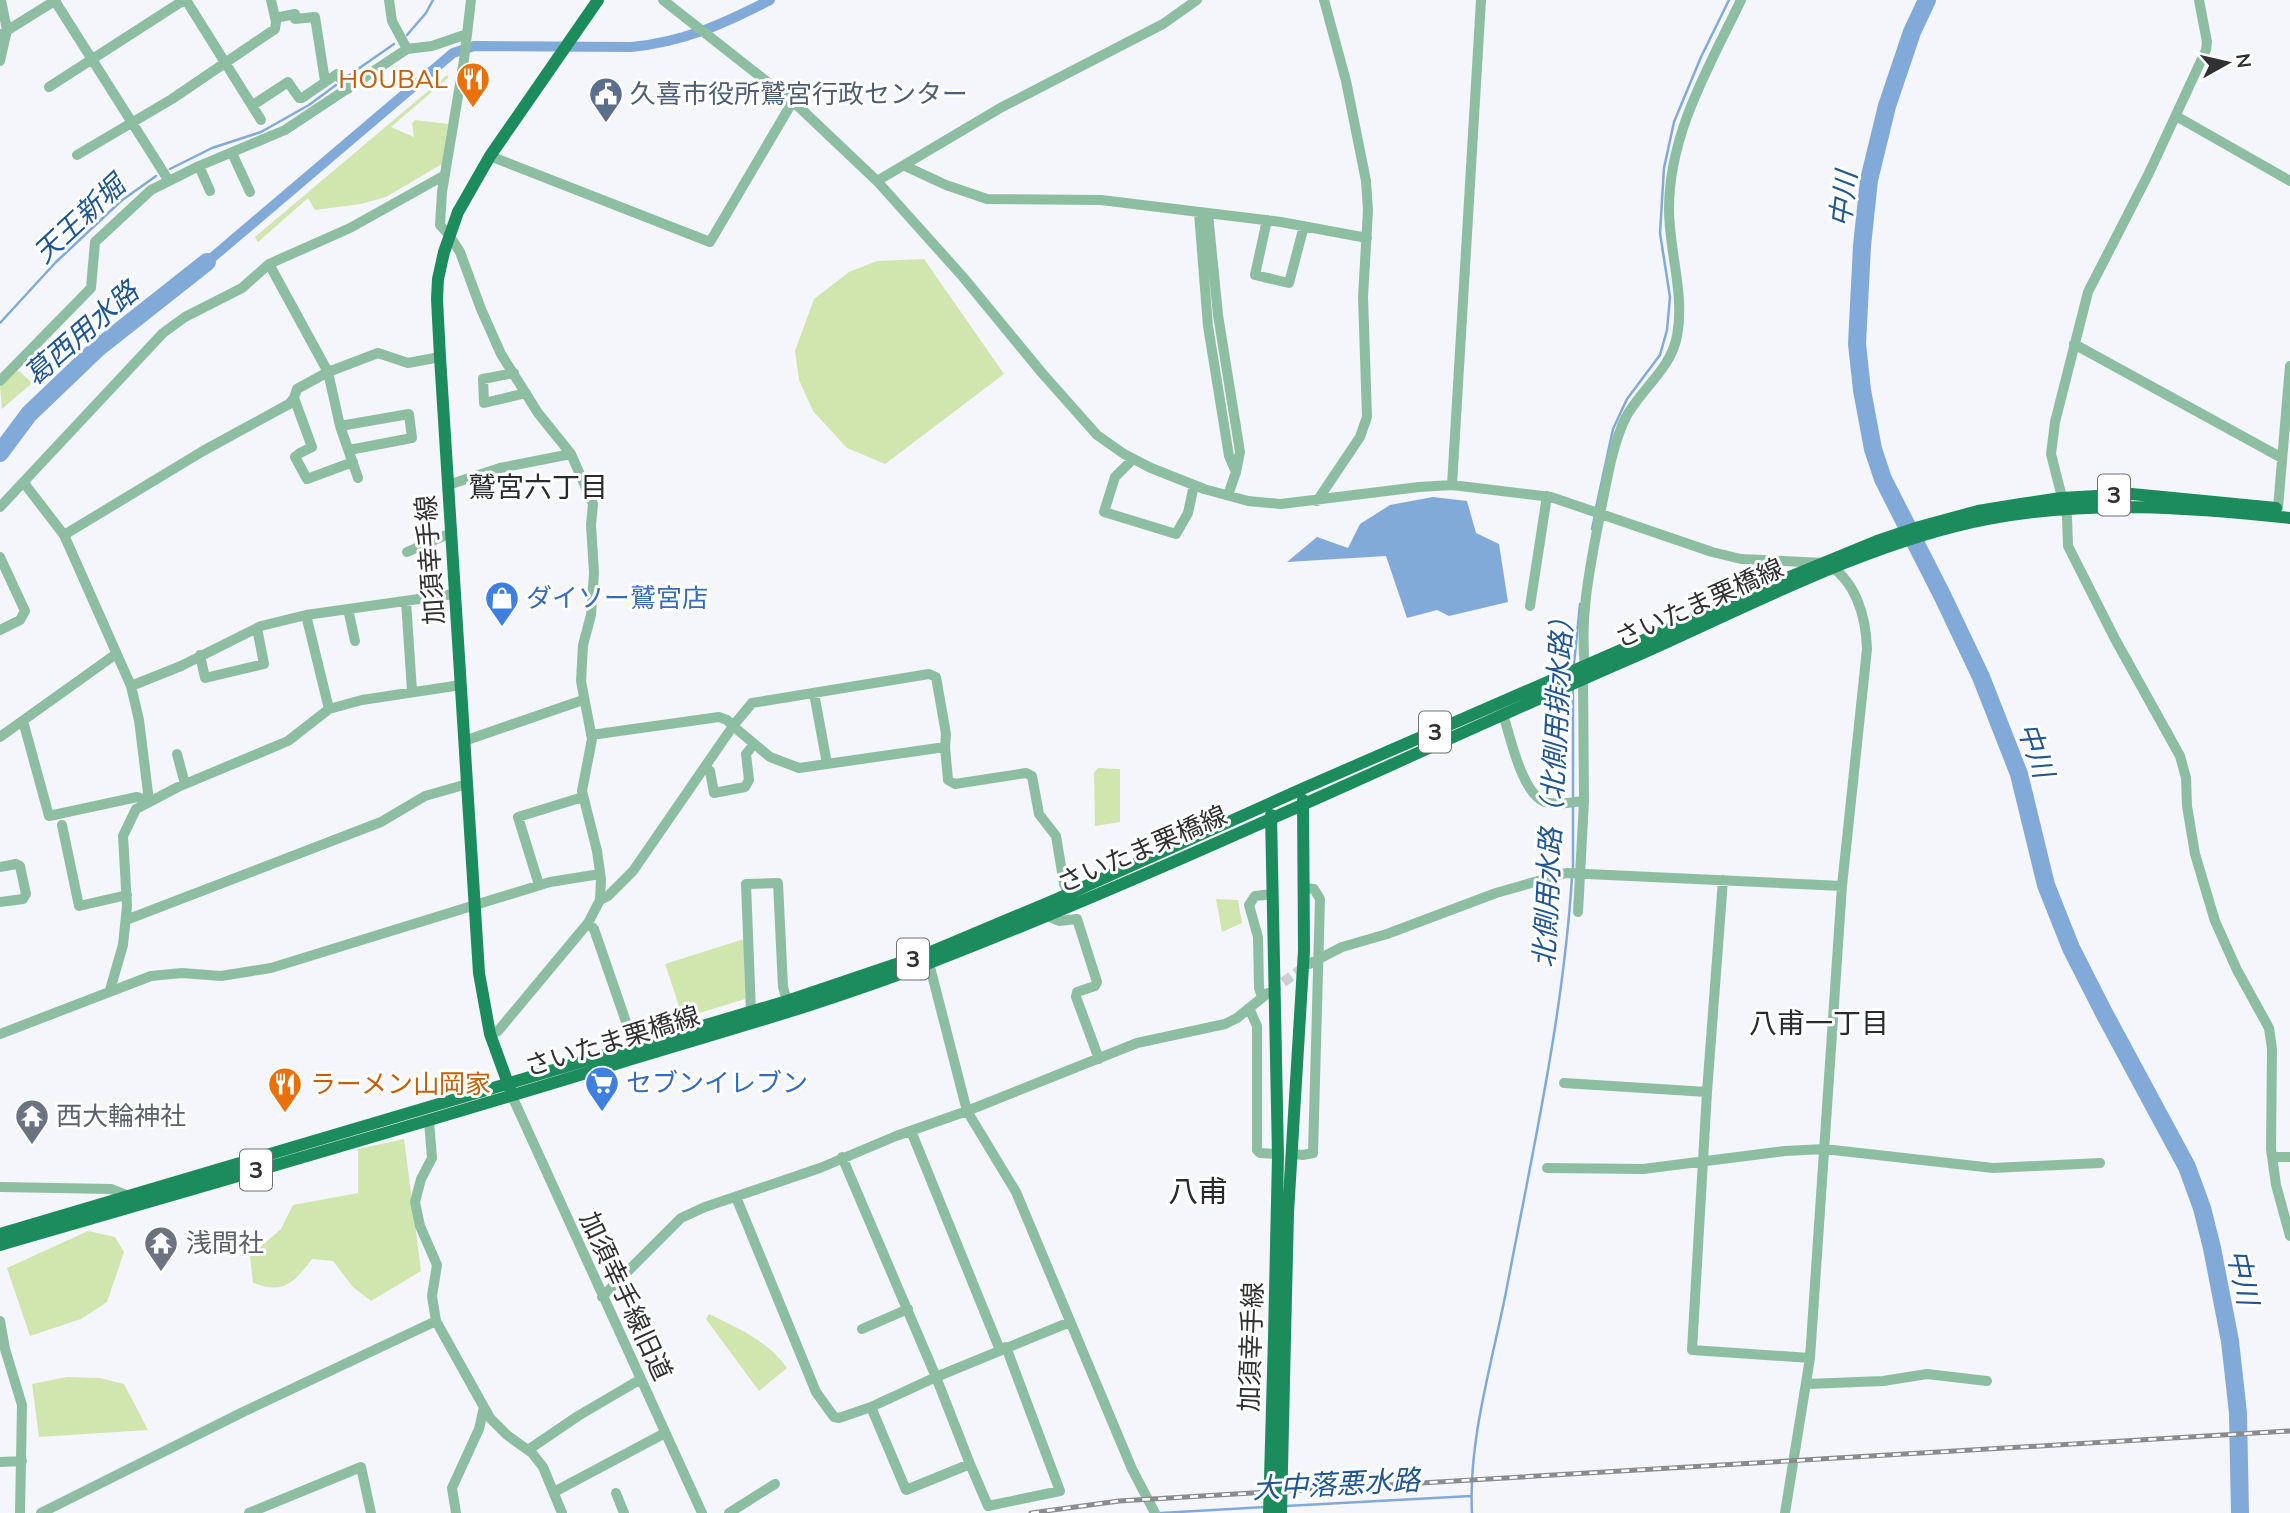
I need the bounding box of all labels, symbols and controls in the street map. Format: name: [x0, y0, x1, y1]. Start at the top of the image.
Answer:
north arrow: [2192, 28, 2262, 98]
text: N: [2231, 52, 2257, 69]
restaurant icon: HOUBAL: [454, 60, 492, 109]
place label: HOUBAL: [338, 62, 448, 95]
public building icon: 久喜市役所鷲宮行政センター: [587, 75, 625, 124]
place label: 久喜市役所鷲宮行政センター: [630, 77, 968, 110]
water label: 天王新堀: [26, 165, 134, 270]
water label: 中川: [1822, 166, 1864, 229]
water label: 葛西用水路: [16, 272, 146, 392]
district label: 鷲宮六丁目: [468, 469, 608, 504]
road number: 3: [2098, 474, 2130, 516]
street label: 加須幸手線: [409, 494, 450, 626]
street label: さいたま栗橋線: [1609, 551, 1788, 654]
shop icon: ダイソー鷲宮店: [483, 579, 521, 628]
place label: ダイソー鷲宮店: [526, 581, 708, 614]
water label: 北側用水路（北側用排水路）: [1525, 603, 1580, 969]
road number: 3: [1419, 712, 1451, 752]
water label: 中川: [2011, 718, 2063, 785]
street label: さいたま栗橋線: [1052, 798, 1232, 899]
road number: 3: [897, 939, 929, 979]
street label: さいたま栗橋線: [520, 998, 703, 1083]
district label: 八甫一丁目: [1749, 1005, 1889, 1040]
supermarket icon: セブンイレブン: [583, 1064, 621, 1113]
restaurant icon: ラーメン山岡家: [266, 1065, 304, 1114]
place label: セブンイレブン: [626, 1066, 808, 1099]
place label: ラーメン山岡家: [310, 1067, 491, 1100]
temple icon: 西大輪神社: [13, 1097, 51, 1146]
place label: 西大輪神社: [56, 1099, 186, 1132]
road number: 3: [240, 1150, 272, 1190]
district label: 八甫: [1168, 1172, 1228, 1210]
street label: 加須幸手線旧道: [573, 1206, 680, 1385]
temple icon: 浅間社: [142, 1224, 180, 1273]
place label: 浅間社: [186, 1226, 264, 1259]
water label: 中川: [2221, 1246, 2267, 1311]
street label: 加須幸手線: [1232, 1281, 1269, 1413]
water label: 大中落悪水路: [1251, 1462, 1423, 1505]

